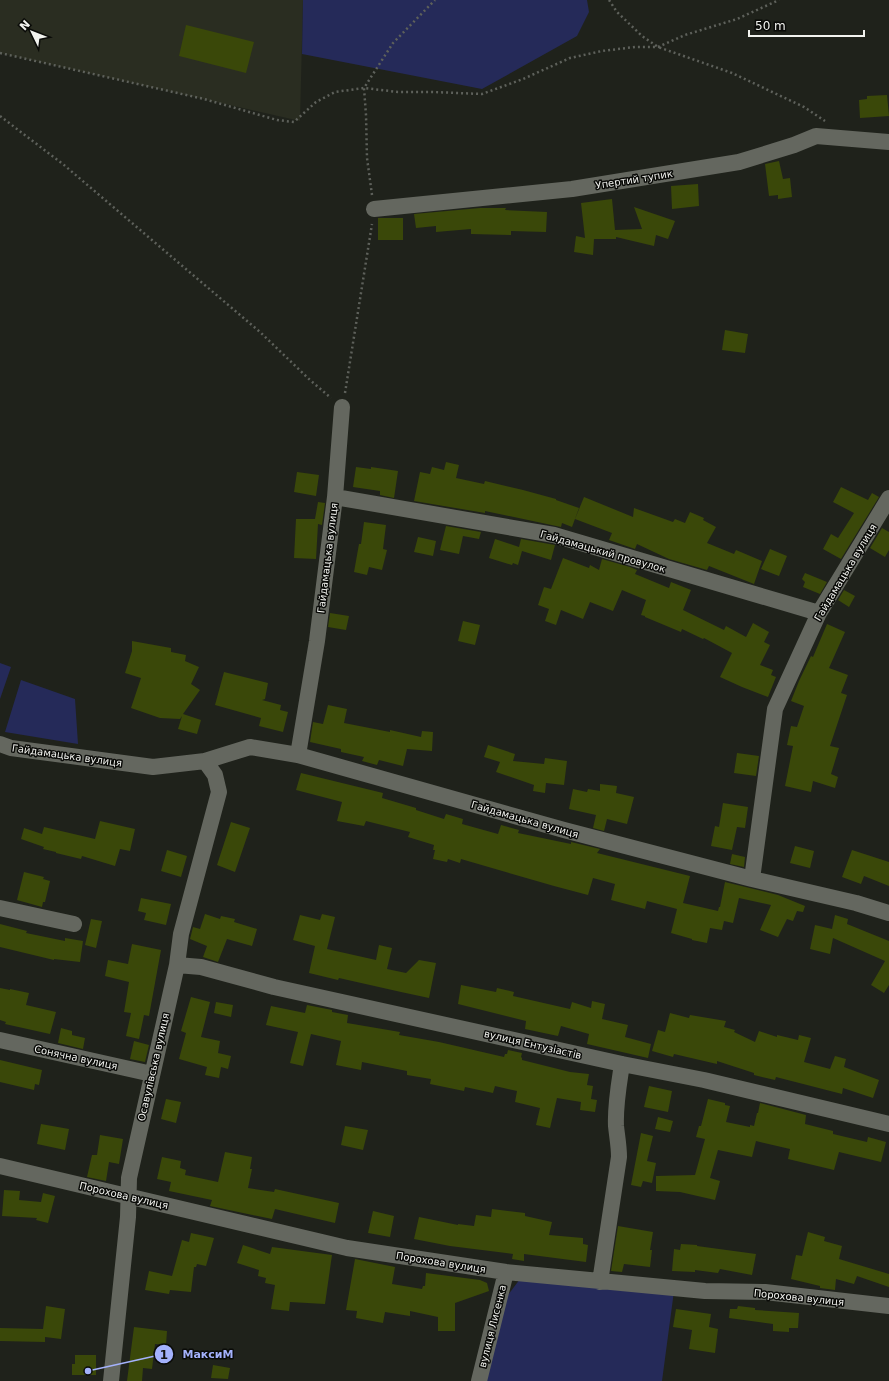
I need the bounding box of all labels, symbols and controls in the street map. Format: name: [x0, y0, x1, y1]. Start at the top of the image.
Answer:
north arrow: [12, 12, 52, 52]
scale bar: [749, 12, 864, 38]
text: N: [17, 18, 33, 33]
text: 50 m: [755, 19, 786, 33]
street label: Упертий тупик: [595, 168, 673, 191]
street label: Гайдамацька вулиця: [315, 502, 340, 614]
street label: Гайдамацька вулиця: [812, 522, 879, 623]
street label: Гайдамацький провулок: [539, 528, 667, 575]
street label: Гайдамацька вулиця: [11, 742, 123, 769]
street label: Гайдамацька вулиця: [470, 799, 580, 840]
street label: Осавулівська вулиця: [136, 1012, 171, 1122]
street label: вулиця Ентузіастів: [483, 1028, 583, 1061]
street label: Сонячна вулиця: [33, 1043, 119, 1072]
street label: Порохова вулиця: [78, 1180, 169, 1211]
street label: Порохова вулиця: [395, 1250, 487, 1275]
street label: вулиця Лисенка: [477, 1284, 508, 1369]
street label: Порохова вулиця: [753, 1287, 845, 1308]
callout: МаксиМ: [154, 1343, 241, 1366]
text: 1: [160, 1348, 168, 1362]
text: МаксиМ: [182, 1348, 234, 1361]

